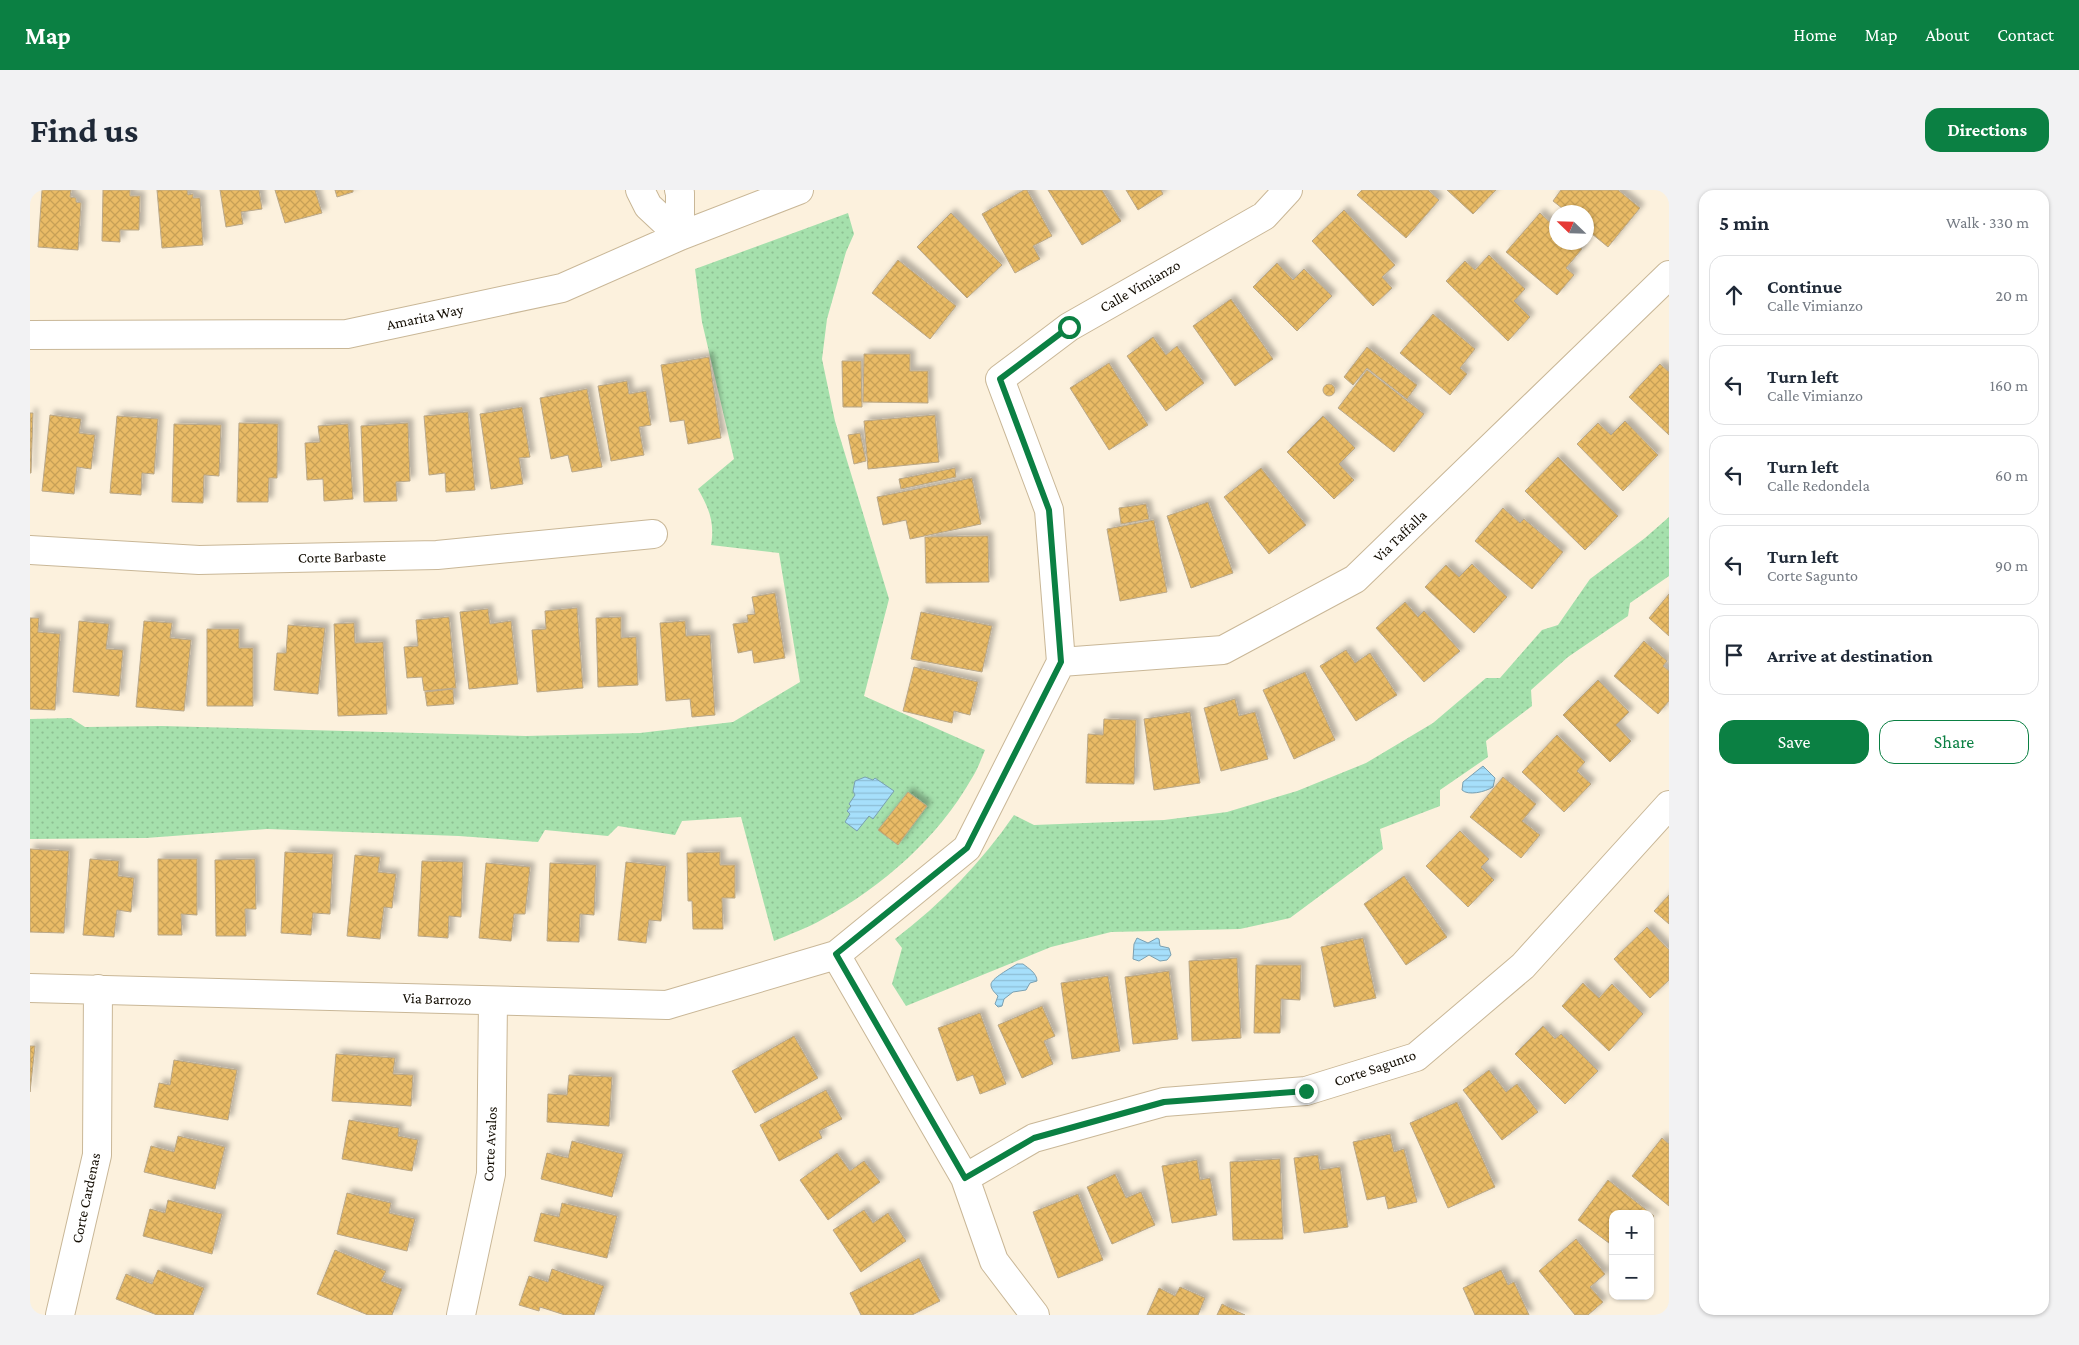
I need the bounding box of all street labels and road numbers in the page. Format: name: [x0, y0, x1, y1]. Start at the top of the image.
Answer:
street label: Calle Vimianzo: [1097, 257, 1183, 315]
street label: Amarita Way: [385, 301, 465, 334]
street label: Via Taffalla: [1370, 507, 1430, 565]
street label: Corte Barbaste: [298, 548, 387, 566]
street label: Via Barrozo: [402, 990, 472, 1008]
street label: Corte Sagunto: [1332, 1047, 1418, 1090]
street label: Corte Avalos: [480, 1106, 500, 1182]
street label: Corte Cardenas: [69, 1151, 103, 1245]

